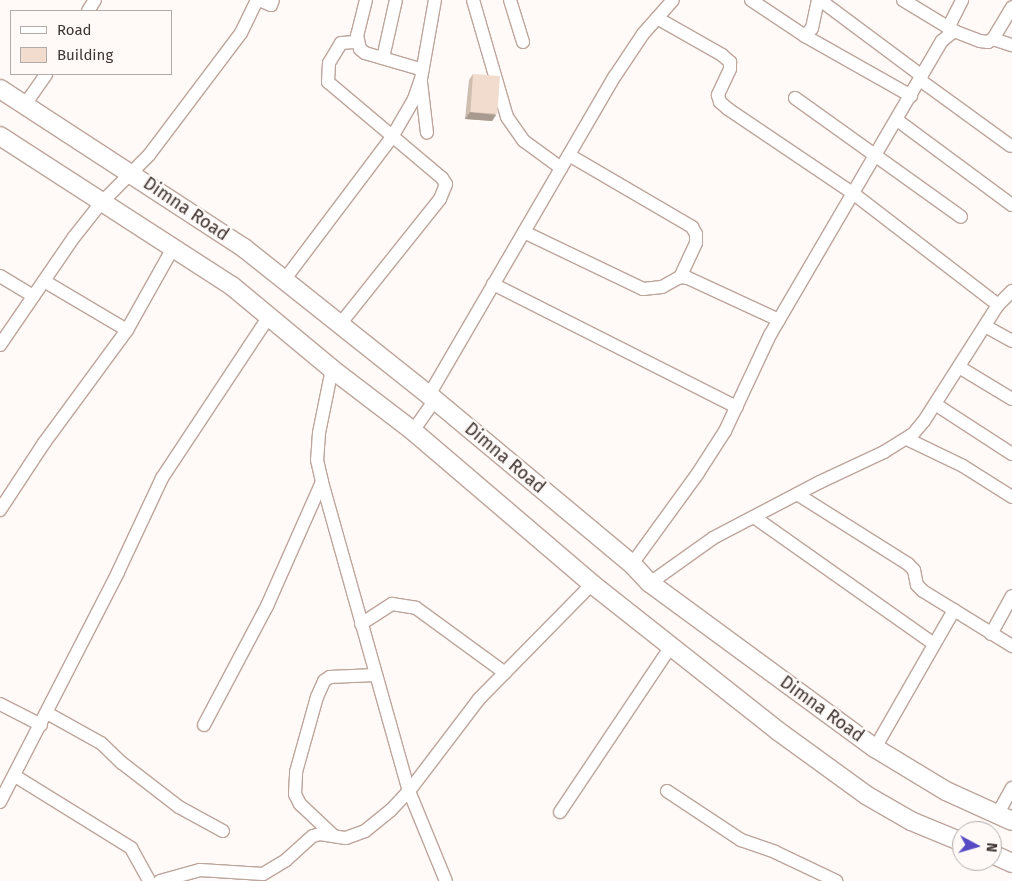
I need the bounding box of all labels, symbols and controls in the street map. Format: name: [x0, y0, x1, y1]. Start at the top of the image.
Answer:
legend: [10, 10, 172, 75]
text: Road: [57, 21, 92, 39]
text: Building: [57, 46, 113, 64]
street label: Dimna Road: [139, 172, 233, 246]
street label: Dimna Road: [460, 418, 550, 498]
street label: Dimna Road: [776, 671, 868, 747]
north arrow: [952, 821, 1002, 871]
text: N: [982, 842, 1000, 853]

